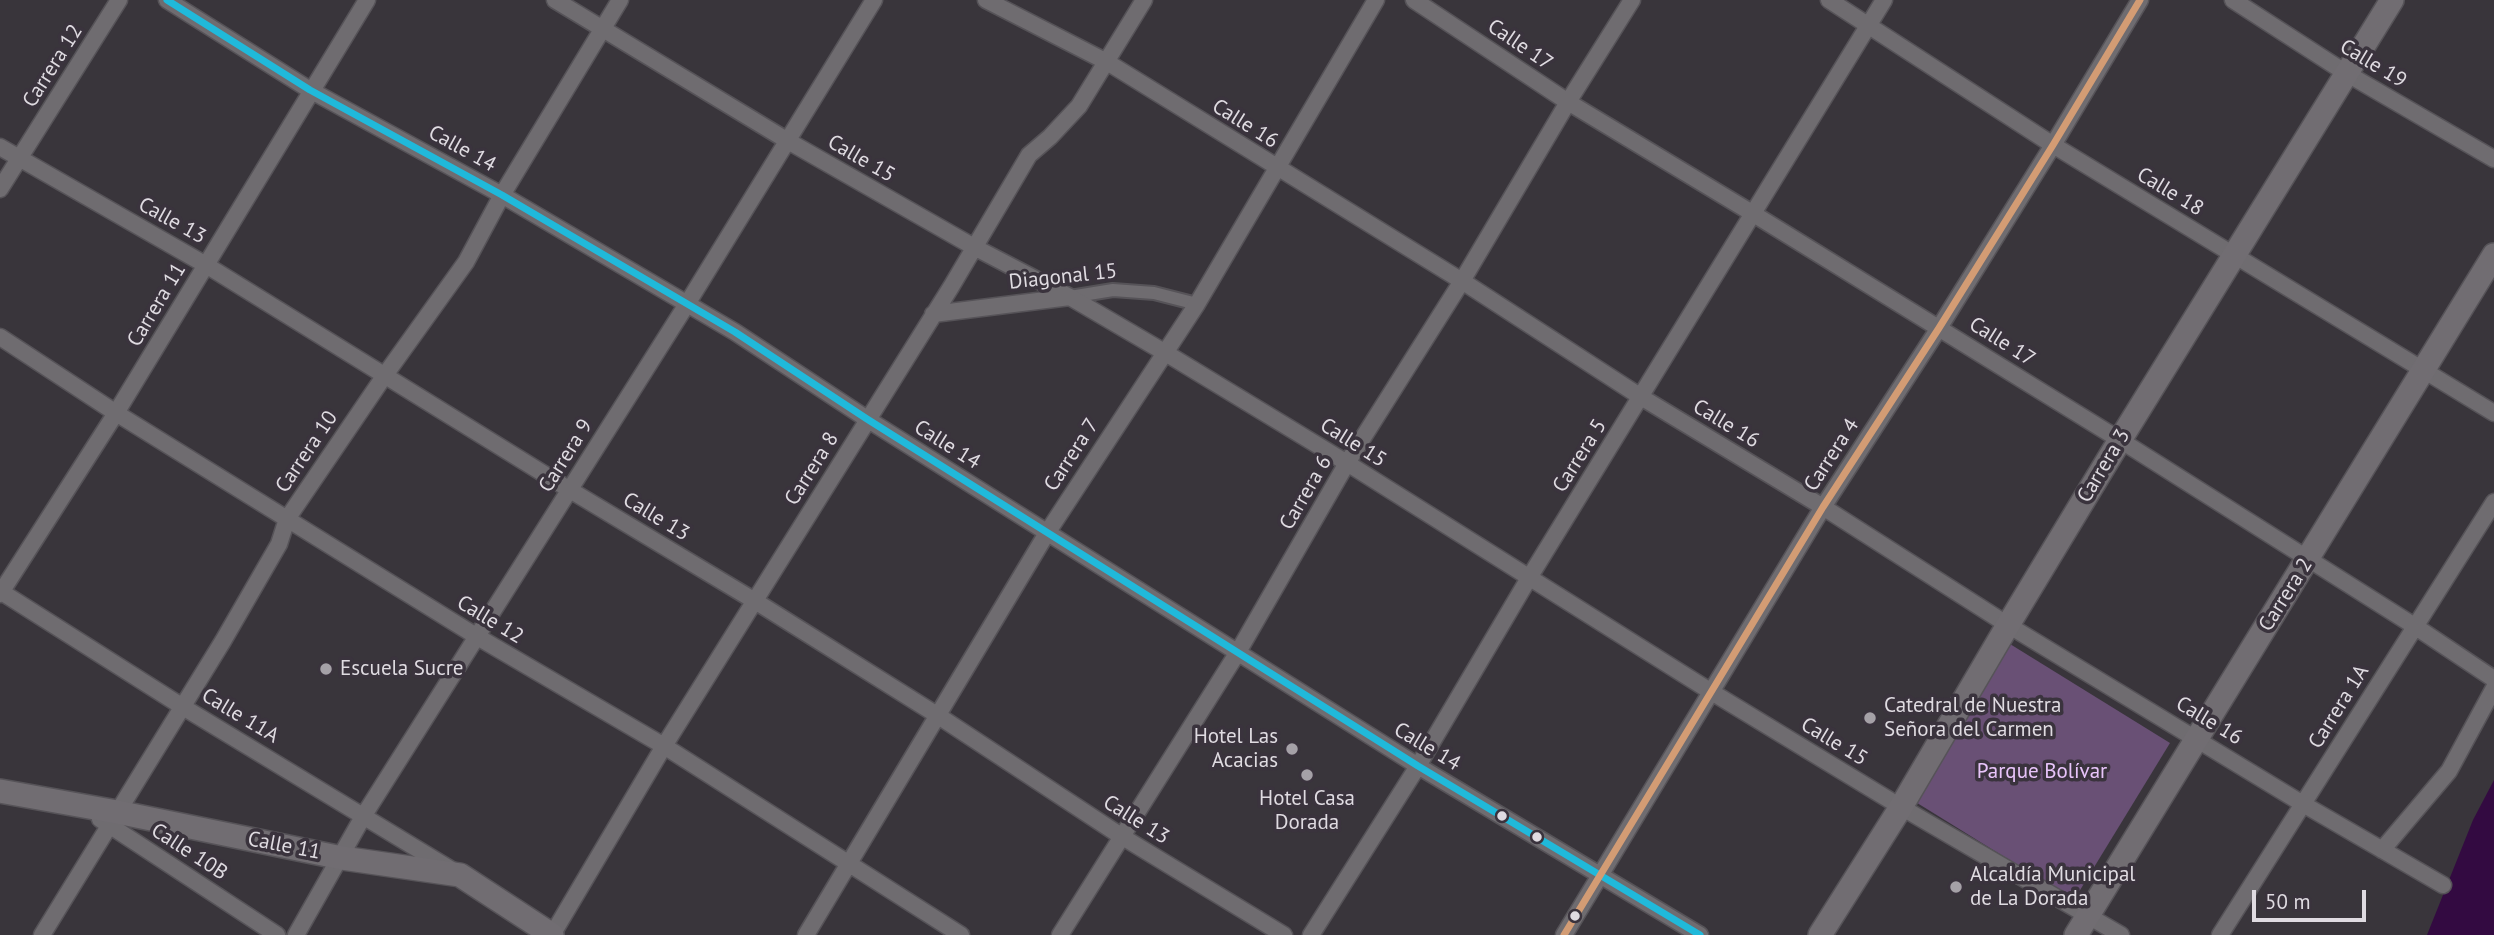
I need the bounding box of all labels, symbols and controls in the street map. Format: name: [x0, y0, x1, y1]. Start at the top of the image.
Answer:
street label: Calle 17: [1482, 14, 1558, 76]
street label: Carrera 12: [18, 20, 88, 112]
street label: Calle 19: [2335, 34, 2411, 94]
street label: Calle 16: [1207, 94, 1283, 154]
street label: Calle 14: [424, 120, 500, 178]
street label: Calle 15: [823, 130, 899, 188]
street label: Calle 18: [2132, 162, 2208, 222]
street label: Calle 13: [134, 192, 210, 250]
street label: Carrera 11: [122, 259, 192, 351]
street label: Diagonal 15: [1008, 259, 1118, 295]
street label: Calle 17: [1964, 312, 2040, 372]
street label: Calle 16: [1688, 394, 1764, 454]
street label: Carrera 10: [271, 406, 343, 498]
street label: Calle 15: [1315, 413, 1391, 473]
street label: Carrera 7: [1039, 414, 1105, 496]
street label: Carrera 4: [1799, 414, 1865, 496]
street label: Carrera 9: [534, 415, 598, 497]
street label: Calle 14: [909, 415, 985, 475]
street label: Carrera 5: [1548, 415, 1612, 497]
street label: Carrera 3: [2072, 425, 2136, 507]
street label: Carrera 8: [780, 428, 844, 510]
street label: Carrera 6: [1275, 451, 1337, 535]
street label: Calle 13: [618, 487, 694, 547]
street label: Carrera 2: [2254, 554, 2318, 636]
street label: Calle 12: [452, 590, 528, 650]
place label: Escuela Sucre: [340, 656, 463, 682]
marker: Escuela Sucre: [318, 661, 334, 677]
street label: Carrera 1A: [2303, 661, 2375, 753]
street label: Calle 11A: [197, 683, 283, 749]
street label: Calle 16: [2171, 691, 2247, 751]
place label: Catedral de Nuestra Señora del Carmen: [1884, 693, 2061, 743]
marker: Catedral de Nuestra Señora del Carmen: [1862, 710, 1878, 726]
street label: Calle 15: [1796, 712, 1872, 772]
street label: Calle 14: [1389, 717, 1465, 777]
place label: Hotel Las Acacias: [1194, 724, 1278, 774]
marker: Hotel Las Acacias: [1284, 741, 1300, 757]
park label: Parque Bolívar: [1977, 759, 2107, 785]
marker: Hotel Casa Dorada: [1299, 767, 1315, 783]
place label: Hotel Casa Dorada: [1259, 786, 1355, 836]
street label: Calle 13: [1098, 790, 1174, 850]
unlabelled marker: [1495, 809, 1509, 823]
street label: Calle 10B: [146, 818, 232, 886]
street label: Calle 11: [246, 827, 322, 865]
unlabelled marker: [1530, 830, 1544, 844]
place label: Alcaldía Municipal de La Dorada: [1970, 862, 2135, 912]
scale bar: [2256, 876, 2370, 920]
marker: Alcaldía Municipal de La Dorada: [1948, 879, 1964, 895]
text: 50 m: [2265, 888, 2311, 915]
unlabelled marker: [1568, 909, 1582, 923]

